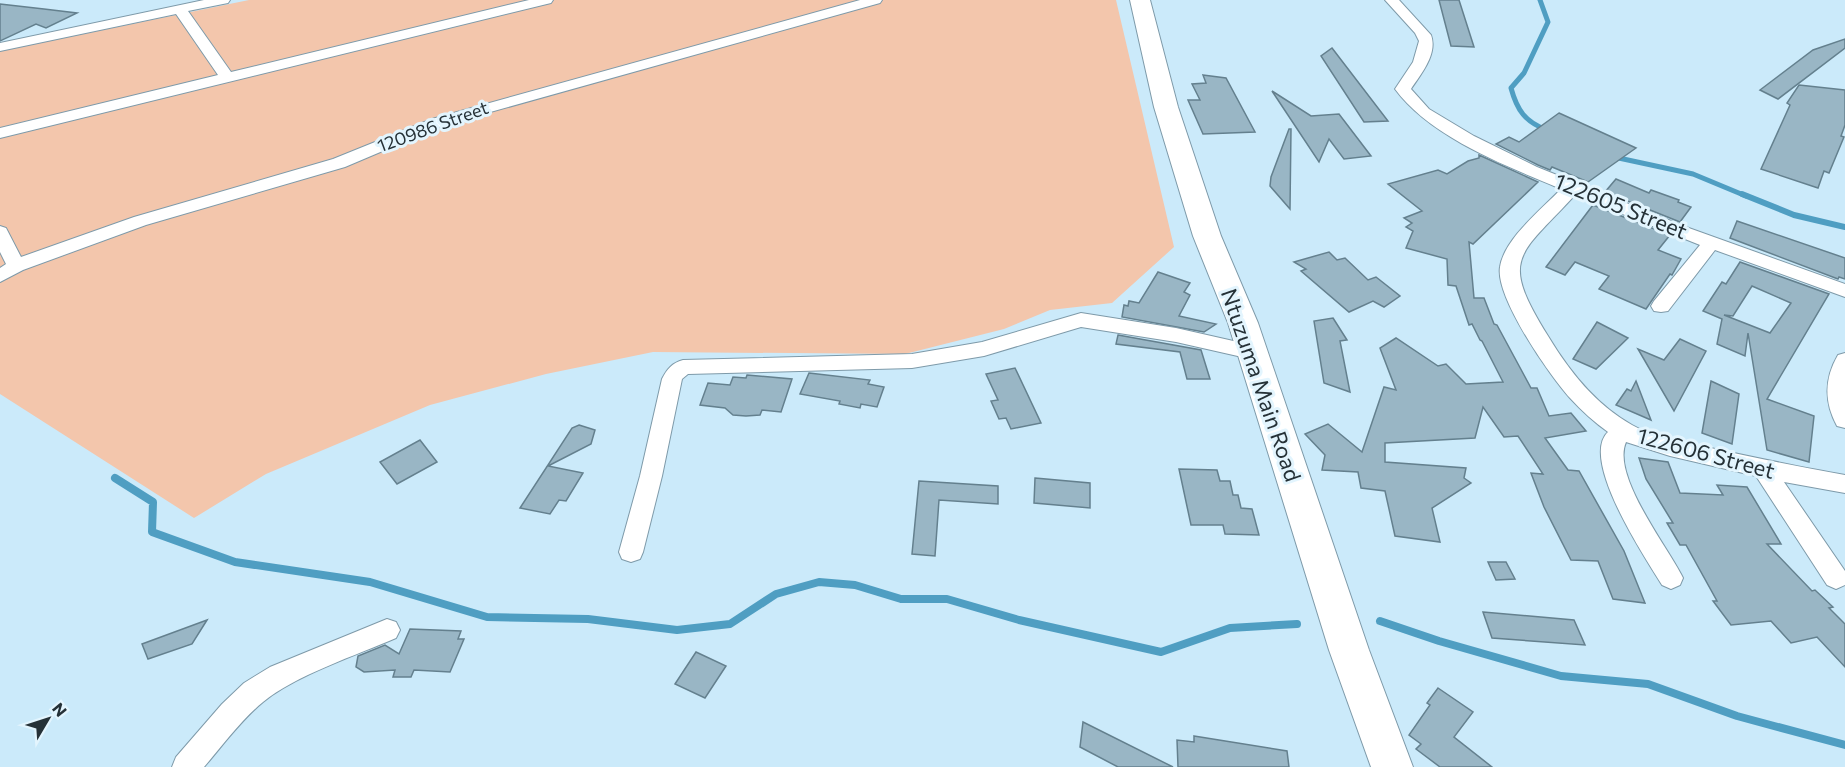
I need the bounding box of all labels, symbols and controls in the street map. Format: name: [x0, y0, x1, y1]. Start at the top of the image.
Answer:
street label: 120986 Street: [374, 96, 491, 156]
street label: 122605 Street: [1551, 167, 1691, 244]
street label: Ntuzuma Main Road: [1216, 285, 1307, 485]
street label: 122606 Street: [1634, 421, 1778, 484]
north arrow: [18, 689, 78, 749]
text: N: [49, 699, 71, 720]

